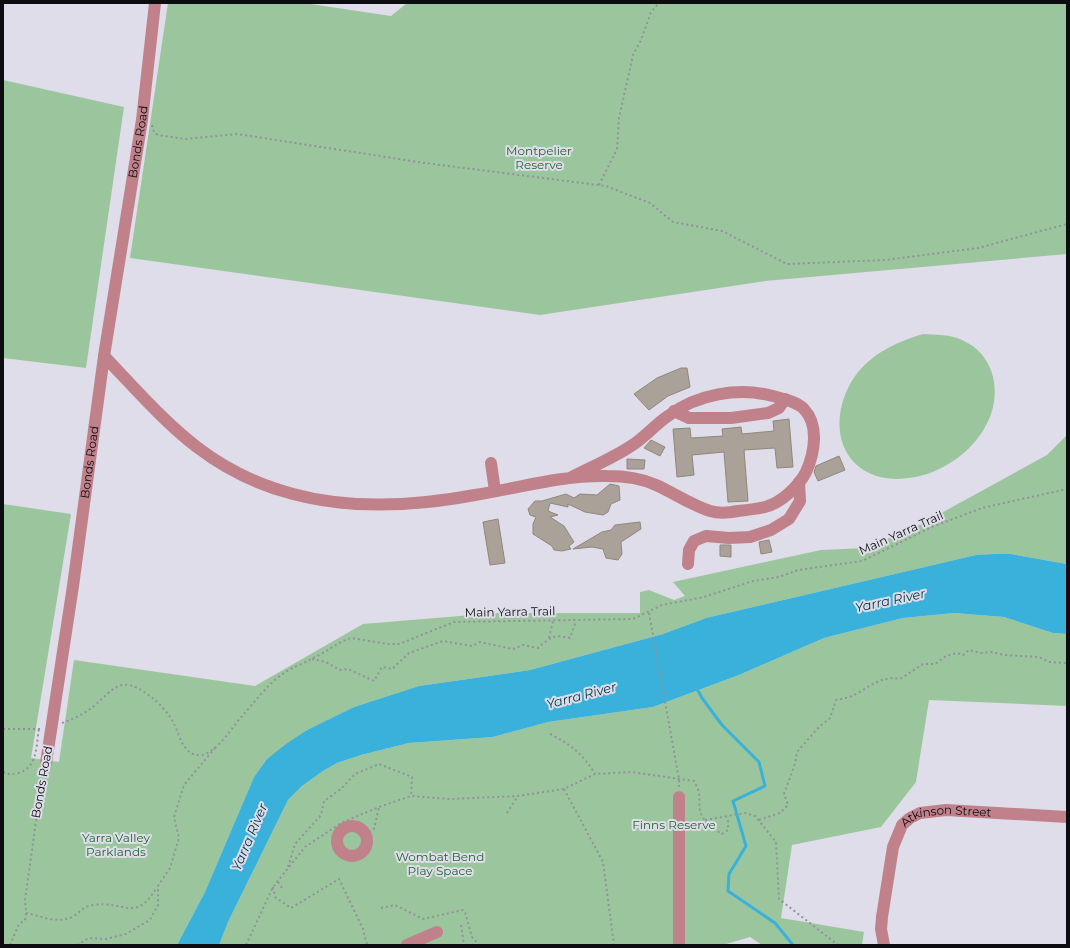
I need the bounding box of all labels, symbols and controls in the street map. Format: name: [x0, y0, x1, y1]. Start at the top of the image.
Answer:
street label: Bonds Road: [125, 105, 151, 179]
park label: Montpelier Reserve: [506, 143, 572, 172]
street label: Bonds Road: [77, 425, 102, 499]
street label: Main Yarra Trail: [856, 507, 945, 558]
water label: Yarra River: [853, 585, 928, 615]
street label: Main Yarra Trail: [464, 603, 556, 620]
water label: Yarra River: [544, 678, 618, 712]
street label: Bonds Road: [28, 745, 55, 819]
water label: Yarra River: [228, 800, 271, 873]
street label: Atkinson Street: [897, 802, 992, 830]
park label: Finns Reserve: [632, 817, 716, 832]
park label: Yarra Valley Parklands: [82, 830, 151, 859]
park label: Wombat Bend Play Space: [396, 849, 484, 878]

